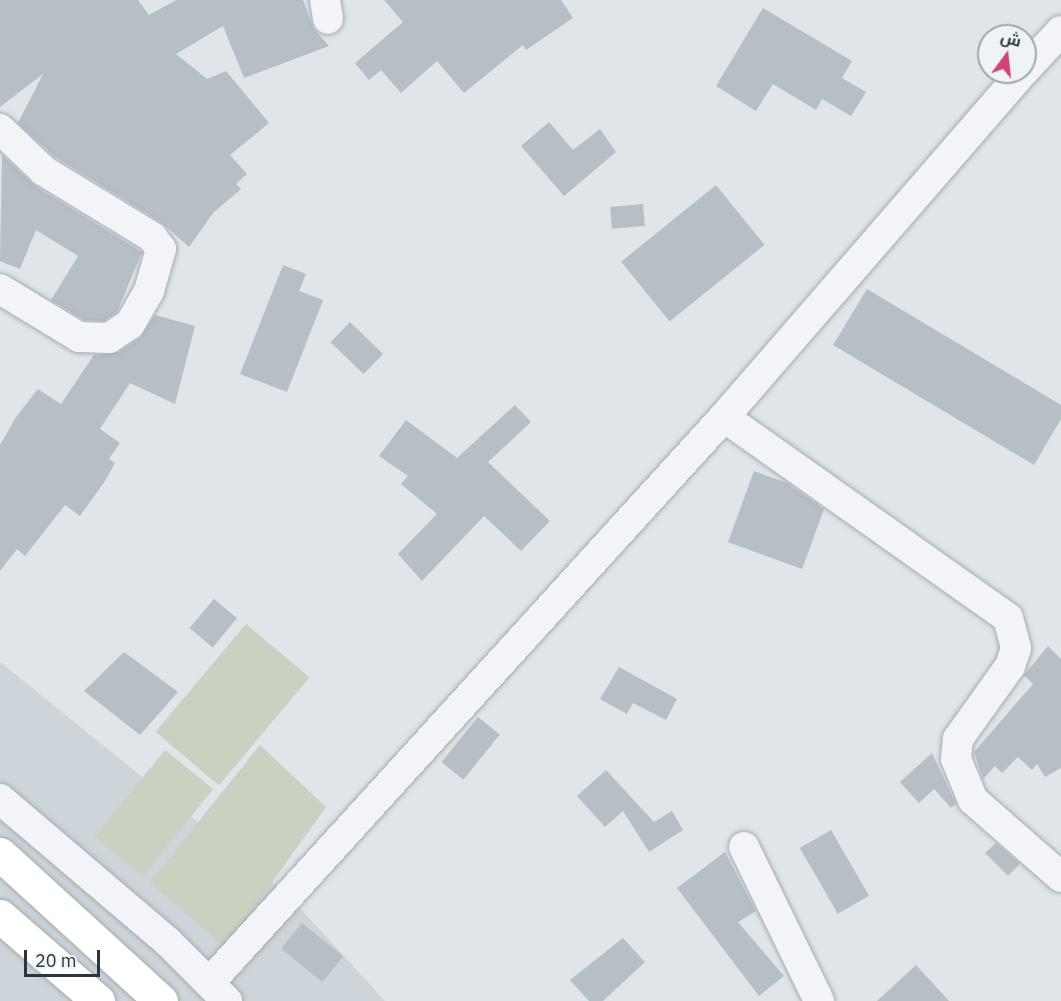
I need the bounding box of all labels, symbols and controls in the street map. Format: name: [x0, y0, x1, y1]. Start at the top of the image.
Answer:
north arrow: [977, 24, 1037, 84]
text: ش: [999, 26, 1024, 51]
scale bar: [27, 938, 104, 976]
text: 20 m: [35, 949, 77, 972]

